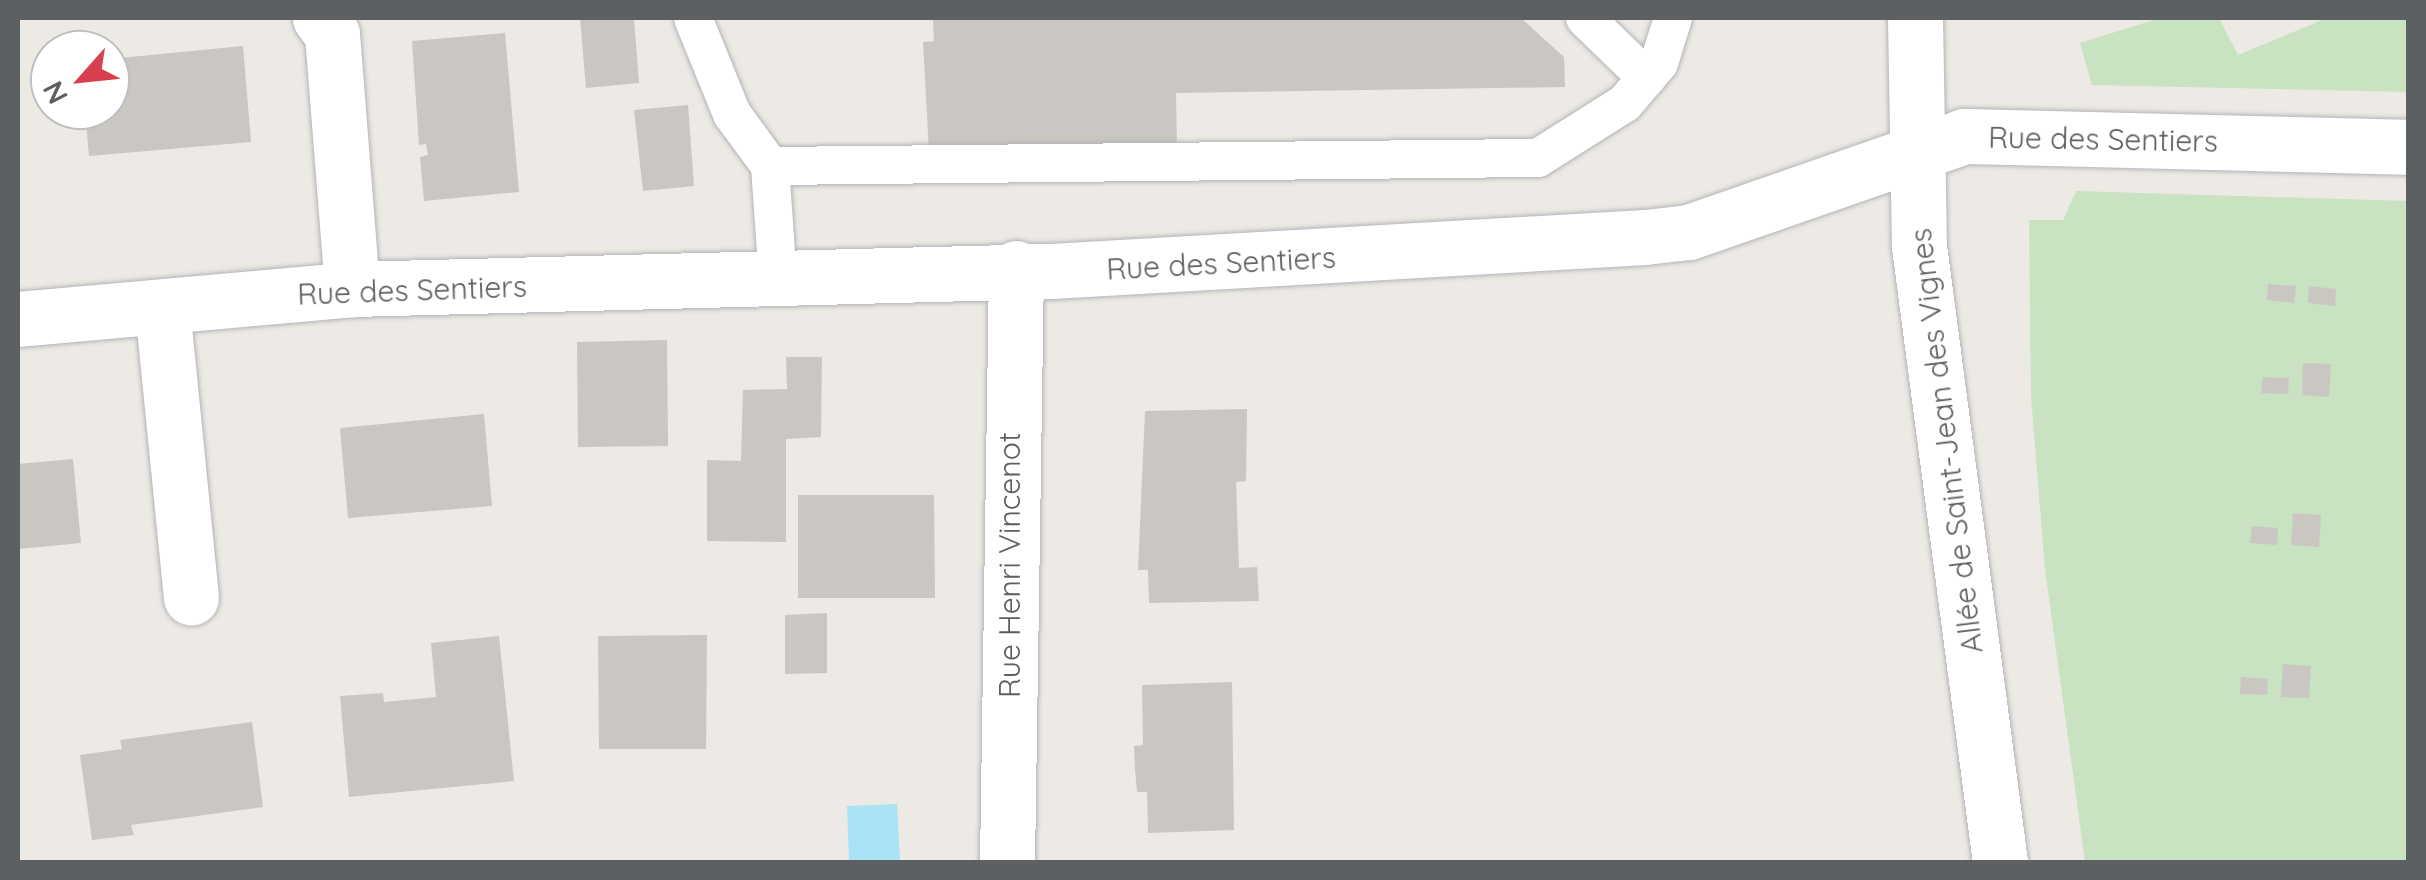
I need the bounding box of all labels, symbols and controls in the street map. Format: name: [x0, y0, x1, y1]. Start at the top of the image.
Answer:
north arrow: [30, 30, 130, 130]
text: N: [34, 76, 75, 110]
street label: Rue des Sentiers: [1988, 119, 2218, 159]
street label: Allée de Saint-Jean des Vignes: [1902, 227, 1990, 655]
street label: Rue des Sentiers: [1105, 239, 1337, 287]
street label: Rue des Sentiers: [297, 268, 527, 312]
street label: Rue Henri Vincenot: [991, 432, 1027, 698]

